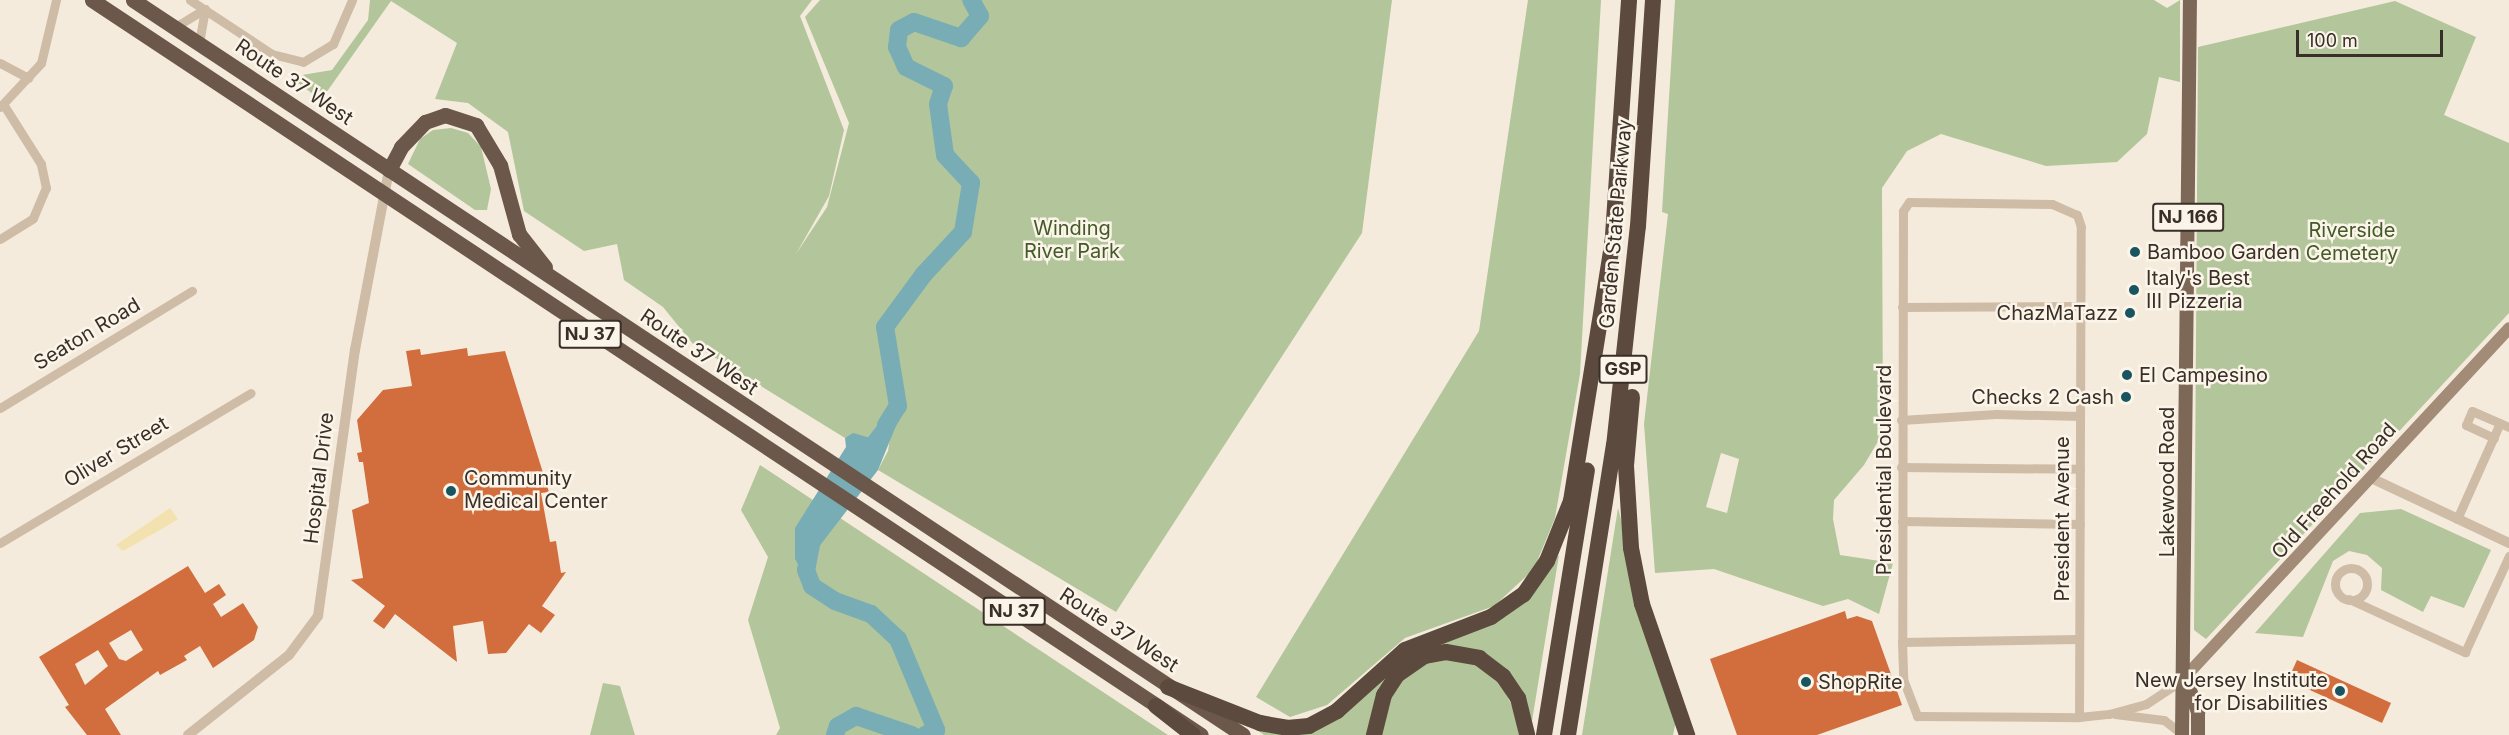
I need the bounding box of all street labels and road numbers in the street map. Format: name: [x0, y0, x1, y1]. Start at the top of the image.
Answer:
street label: Route 37 West: [231, 34, 357, 130]
street label: Garden State Parkway: [1595, 118, 1637, 330]
road number: NJ 166: [2152, 202, 2224, 232]
street label: Seaton Road: [29, 293, 145, 375]
street label: Route 37 West: [636, 304, 762, 400]
road number: NJ 37: [558, 319, 622, 349]
road number: GSP: [1598, 354, 1648, 384]
street label: Presidential Boulevard: [1872, 365, 1896, 575]
street label: Lakewood Road: [2155, 407, 2179, 557]
street label: Hospital Drive: [299, 411, 339, 545]
street label: Oliver Street: [60, 412, 172, 492]
street label: Old Freehold Road: [2267, 418, 2401, 564]
street label: President Avenue: [2050, 436, 2074, 602]
street label: Route 37 West: [1055, 583, 1183, 677]
road number: NJ 37: [982, 596, 1046, 626]

